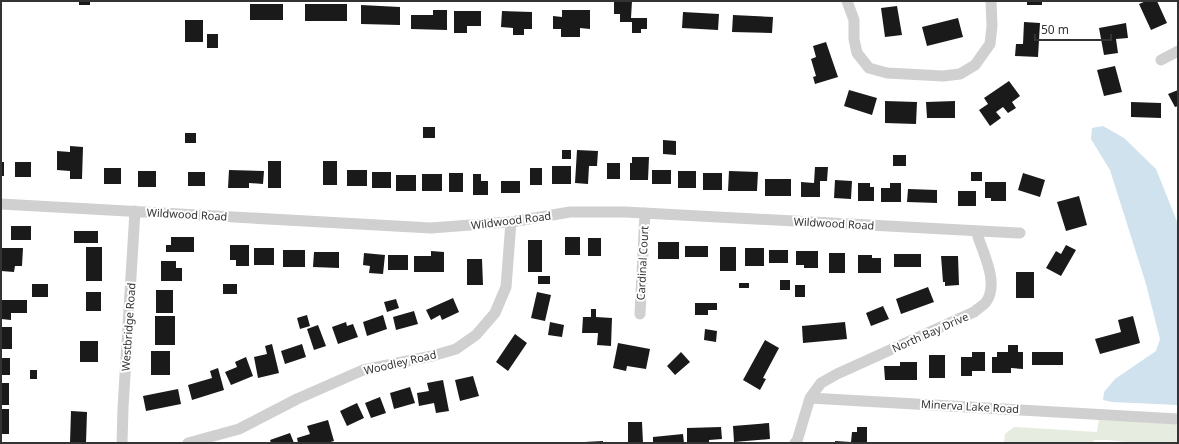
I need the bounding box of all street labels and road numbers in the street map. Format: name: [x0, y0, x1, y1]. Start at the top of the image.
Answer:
street label: Wildwood Road: [146, 204, 228, 224]
street label: Wildwood Road: [470, 208, 552, 232]
street label: Wildwood Road: [793, 213, 875, 233]
street label: Cardinal Court: [633, 225, 651, 301]
street label: Westbridge Road: [117, 282, 139, 372]
street label: North Bay Drive: [889, 308, 971, 356]
street label: Woodley Road: [362, 346, 438, 378]
street label: Minerva Lake Road: [921, 396, 1019, 416]

